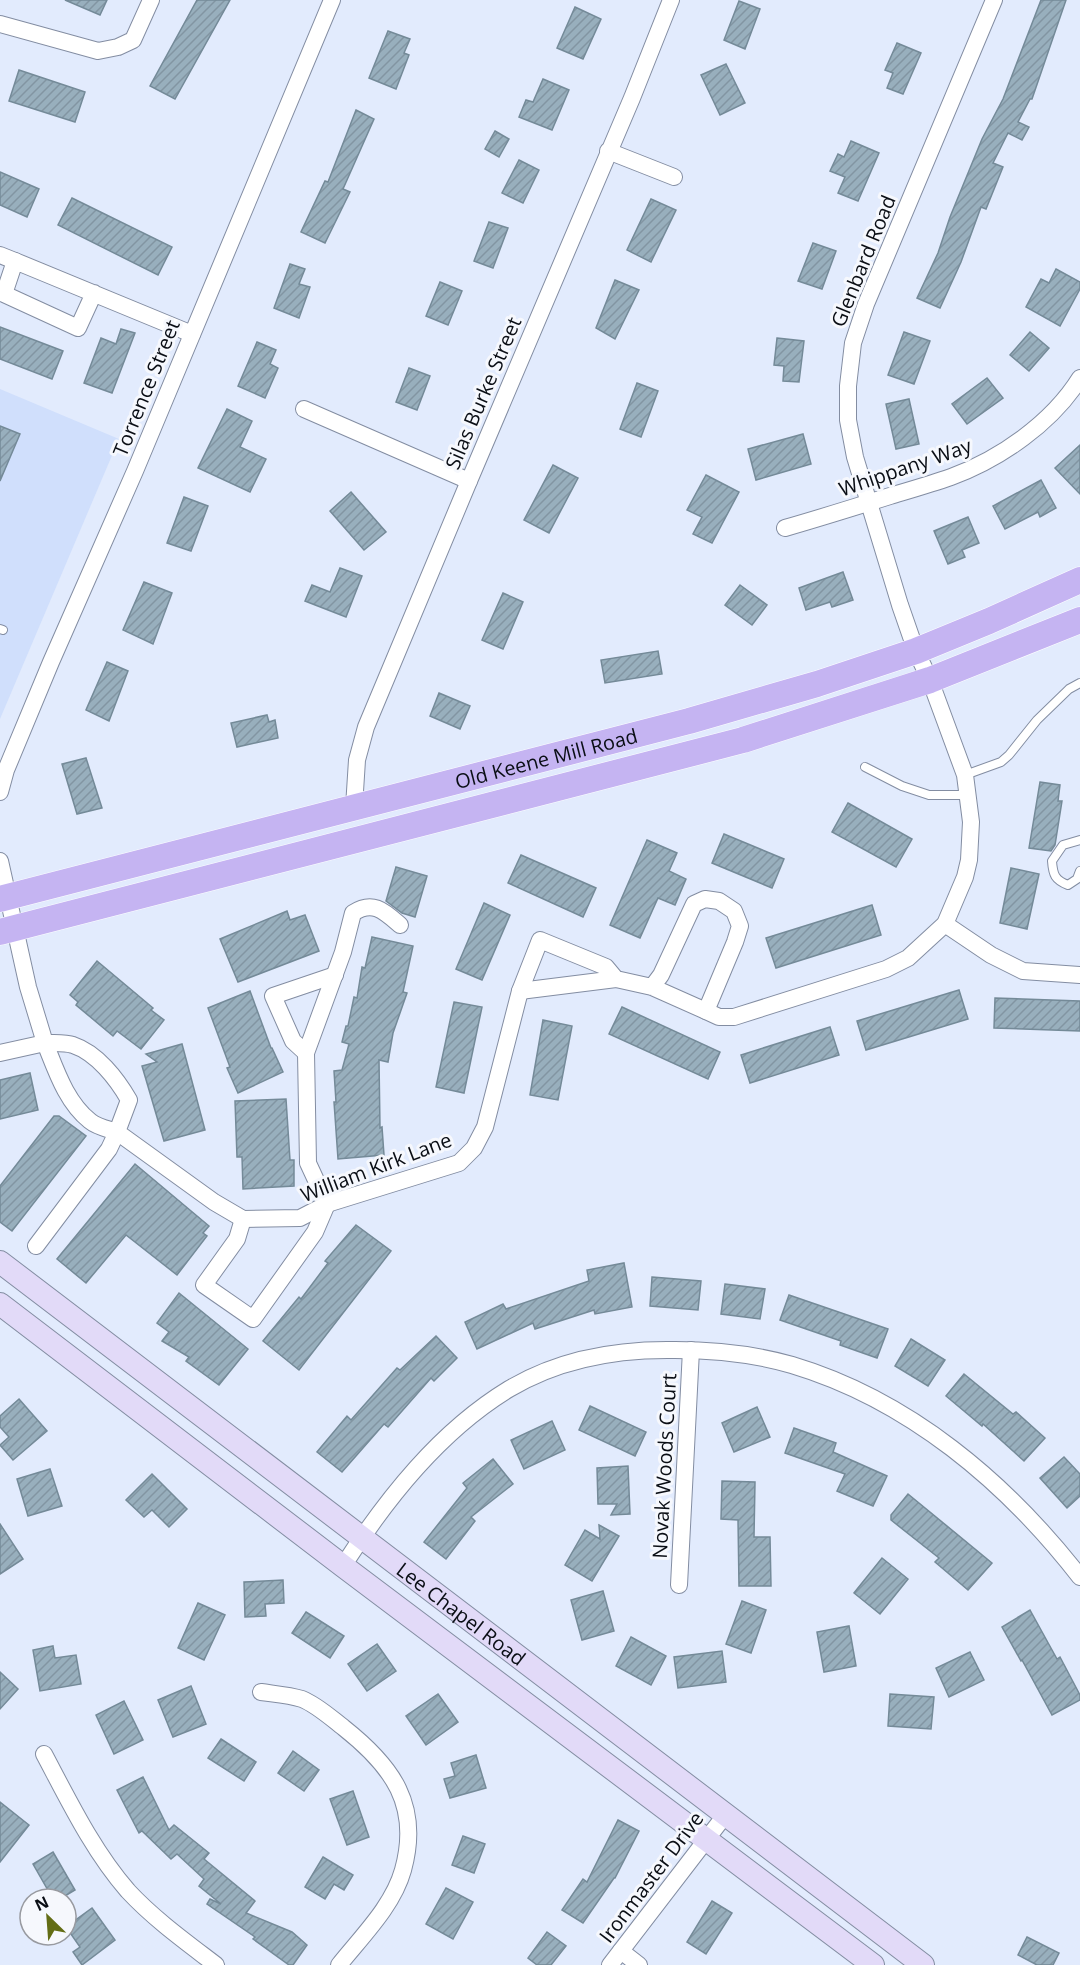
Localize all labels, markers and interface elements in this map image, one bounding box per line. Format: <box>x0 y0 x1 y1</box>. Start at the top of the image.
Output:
street label: Glenbard Road <box>824 191 902 331</box>
street label: Silas Burke Street <box>439 313 527 473</box>
street label: Torrence Street <box>106 316 186 460</box>
street label: Whippany Way <box>835 431 976 502</box>
street label: Old Keene Mill Road <box>452 721 640 794</box>
street label: William Kirk Lane <box>297 1126 455 1208</box>
street label: Novak Woods Court <box>646 1373 682 1559</box>
street label: Lee Chapel Road <box>391 1556 531 1671</box>
street label: Ironmaster Drive <box>593 1806 709 1948</box>
north arrow <box>18 1887 78 1947</box>
text: N <box>31 1891 52 1916</box>

